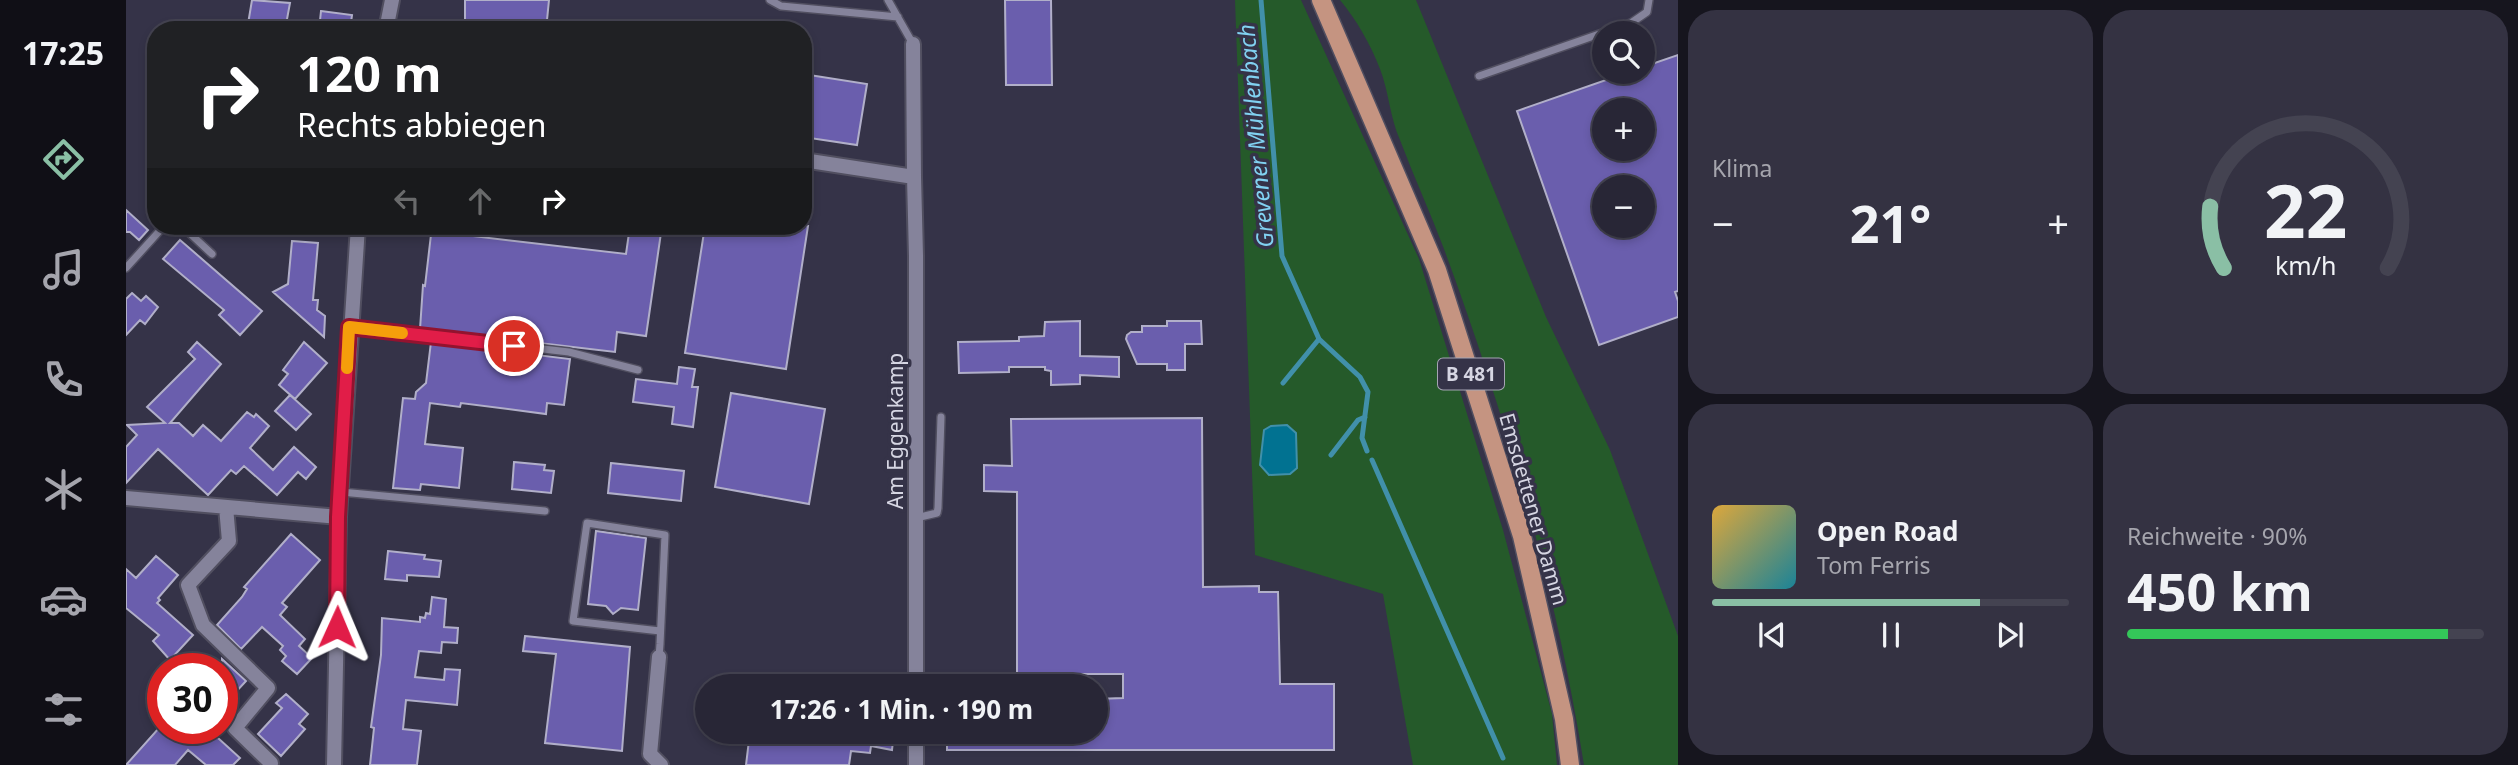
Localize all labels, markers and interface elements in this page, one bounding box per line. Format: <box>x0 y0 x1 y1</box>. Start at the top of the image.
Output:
map controls <box>1592 21 1655 238</box>
button: search <box>1592 21 1655 84</box>
water label: Grevener Mühlenbach <box>1229 23 1281 249</box>
text: 17:25 <box>22 31 104 74</box>
text: 120 m <box>297 40 442 106</box>
icon: right <box>182 49 273 140</box>
button: + <box>1592 98 1655 161</box>
text: Rechts abbiegen <box>297 103 546 146</box>
icon: directions <box>39 135 88 184</box>
text: Klima <box>1712 152 1773 184</box>
text: 22 <box>2264 160 2347 259</box>
button: − <box>1592 175 1655 238</box>
icon: left <box>388 182 426 220</box>
icon: ahead <box>461 182 499 220</box>
icon: right <box>534 182 572 220</box>
text: 21° <box>1850 187 1931 258</box>
text: − <box>1712 197 1734 249</box>
text: + <box>2047 197 2069 249</box>
icon: music <box>39 245 88 294</box>
text: km/h <box>2275 248 2336 282</box>
pin <box>484 316 544 376</box>
icon: arrive <box>495 327 533 365</box>
street label: Am Eggenkamp <box>881 353 909 509</box>
icon: phone <box>39 355 88 404</box>
road number: B 481 <box>1438 358 1504 390</box>
street label: Emsdettener Damm <box>1493 410 1575 608</box>
icon: climate <box>39 465 88 514</box>
text: Open Road <box>1817 513 1959 549</box>
text: Reichweite · 90% <box>2127 520 2307 552</box>
text: Tom Ferris <box>1817 549 1930 581</box>
text: 450 km <box>2127 555 2313 626</box>
icon: car <box>39 575 88 624</box>
position arrow <box>300 590 374 664</box>
icon: previous <box>1753 616 1791 654</box>
icon: pause <box>1872 616 1910 654</box>
icon: next <box>1991 616 2029 654</box>
speed limit sign: 30 <box>147 653 238 744</box>
icon: filters <box>39 685 88 734</box>
text: 17:26 · 1 Min. · 190 m <box>770 691 1033 727</box>

